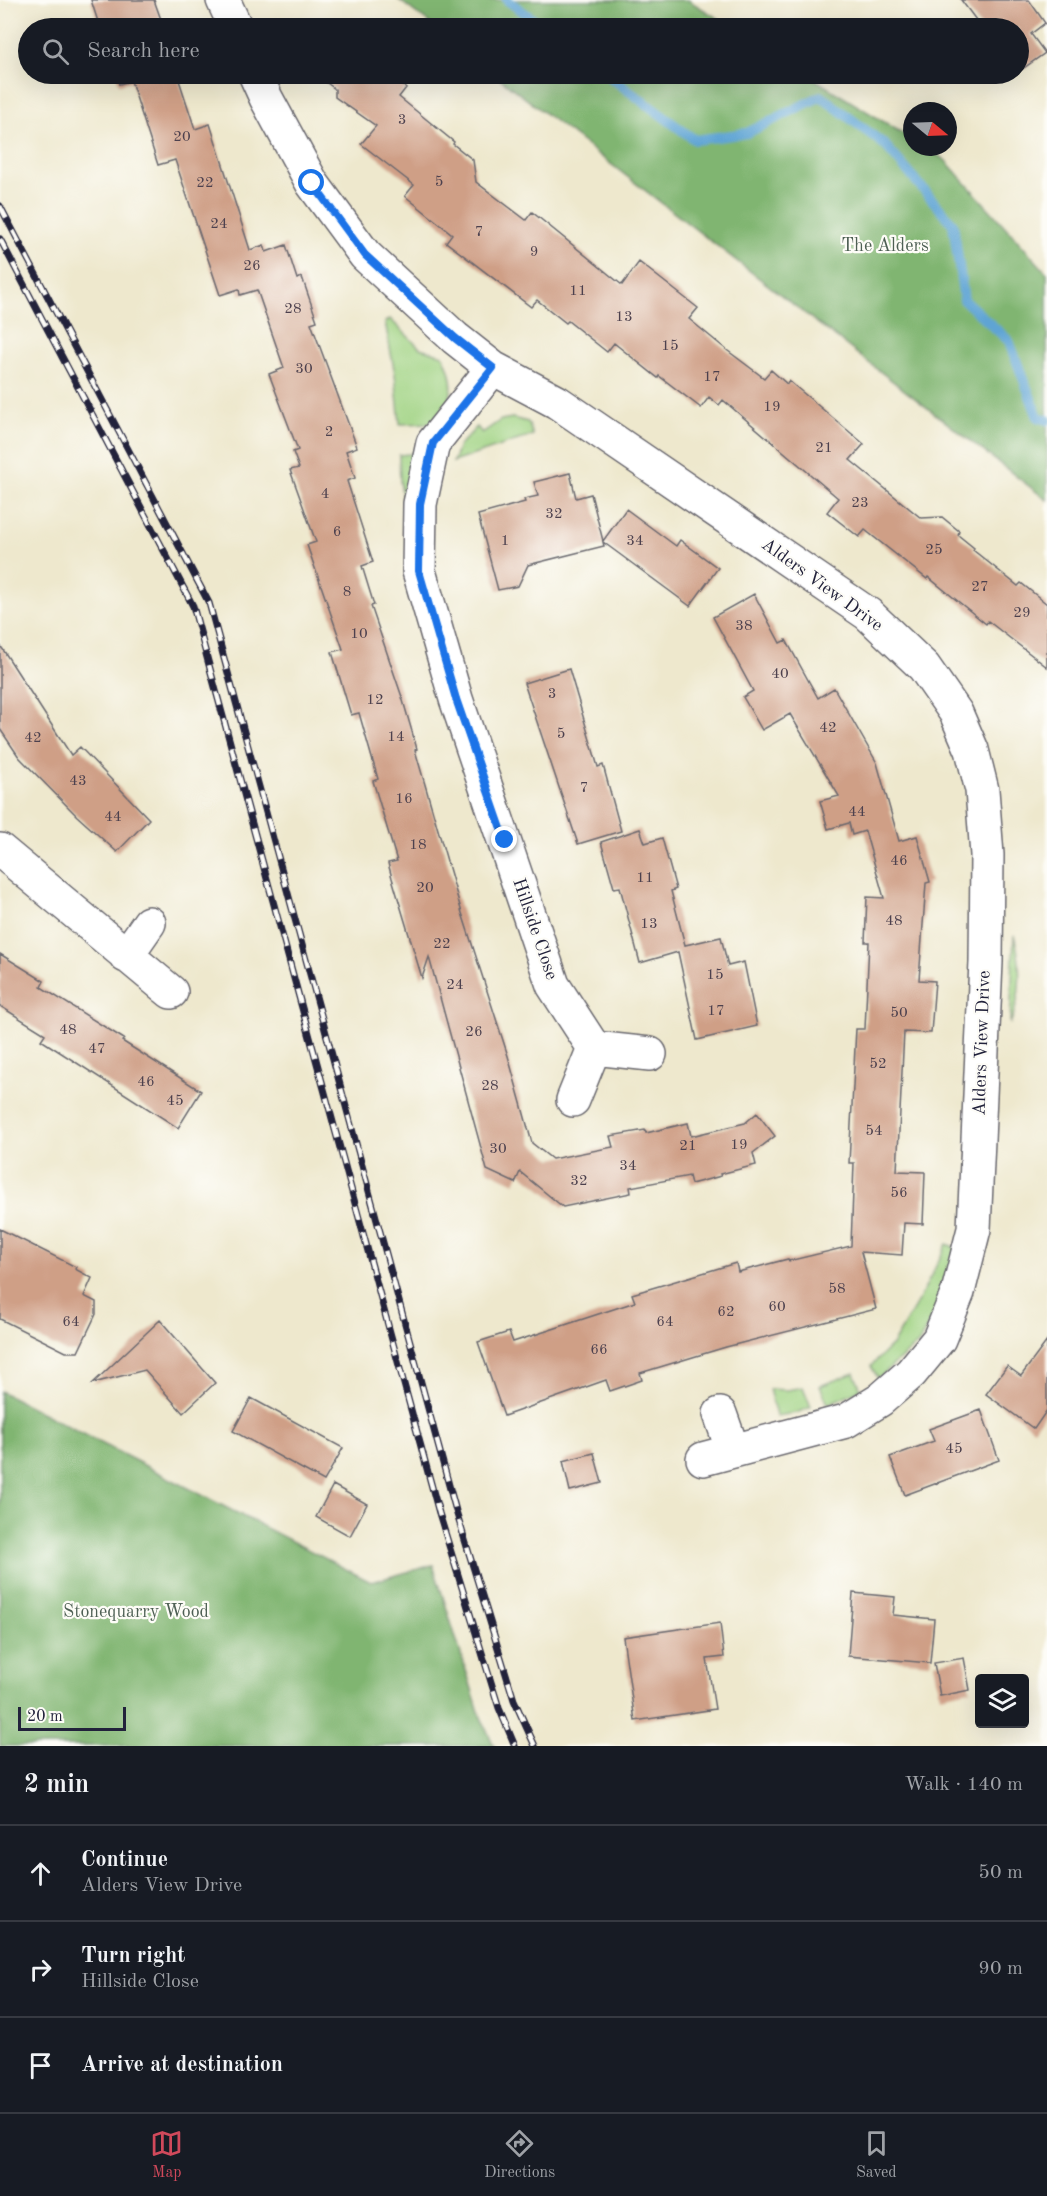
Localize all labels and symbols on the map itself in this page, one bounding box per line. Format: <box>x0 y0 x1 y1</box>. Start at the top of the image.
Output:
north arrow <box>903 102 957 156</box>
house number: 3 <box>398 113 406 128</box>
house number: 20 <box>173 130 191 145</box>
route start <box>298 169 324 195</box>
house number: 5 <box>435 175 443 190</box>
house number: 22 <box>196 176 214 191</box>
house number: 24 <box>210 217 228 232</box>
house number: 7 <box>475 225 483 240</box>
park label: The Alders <box>841 237 929 255</box>
house number: 9 <box>530 245 538 260</box>
house number: 26 <box>243 259 261 274</box>
house number: 11 <box>569 284 587 299</box>
house number: 28 <box>284 302 302 317</box>
house number: 13 <box>615 310 633 325</box>
house number: 15 <box>661 339 679 354</box>
house number: 30 <box>295 362 313 377</box>
house number: 17 <box>703 370 721 385</box>
house number: 19 <box>763 400 781 415</box>
house number: 2 <box>325 425 333 440</box>
house number: 21 <box>815 441 833 456</box>
house number: 4 <box>321 487 329 502</box>
house number: 23 <box>851 496 869 511</box>
house number: 32 <box>545 507 563 522</box>
house number: 6 <box>333 525 341 540</box>
house number: 1 <box>501 534 509 549</box>
house number: 34 <box>626 534 644 549</box>
street label: Alders View Drive <box>758 535 886 635</box>
house number: 25 <box>925 543 943 558</box>
house number: 27 <box>971 580 989 595</box>
house number: 8 <box>343 585 351 600</box>
house number: 29 <box>1013 606 1031 621</box>
house number: 38 <box>735 619 753 634</box>
house number: 10 <box>350 627 368 642</box>
house number: 40 <box>771 667 789 682</box>
house number: 3 <box>548 687 556 702</box>
house number: 12 <box>366 693 384 708</box>
house number: 42 <box>819 721 837 736</box>
house number: 5 <box>557 727 565 742</box>
house number: 14 <box>387 730 405 745</box>
house number: 42 <box>24 731 42 746</box>
house number: 43 <box>69 774 87 789</box>
house number: 7 <box>580 781 588 796</box>
house number: 16 <box>395 792 413 807</box>
house number: 44 <box>848 805 866 820</box>
house number: 44 <box>104 810 122 825</box>
route end <box>491 826 517 852</box>
house number: 18 <box>409 838 427 853</box>
house number: 46 <box>890 854 908 869</box>
house number: 11 <box>636 871 654 886</box>
street label: Hillside Close <box>509 876 561 982</box>
house number: 20 <box>416 881 434 896</box>
house number: 48 <box>885 914 903 929</box>
house number: 13 <box>640 917 658 932</box>
house number: 22 <box>433 937 451 952</box>
house number: 15 <box>706 968 724 983</box>
street label: Alders View Drive <box>970 970 994 1116</box>
house number: 24 <box>446 978 464 993</box>
house number: 17 <box>707 1004 725 1019</box>
house number: 50 <box>890 1006 908 1021</box>
house number: 48 <box>59 1023 77 1038</box>
house number: 26 <box>465 1025 483 1040</box>
house number: 47 <box>88 1042 106 1057</box>
house number: 52 <box>869 1057 887 1072</box>
house number: 46 <box>137 1075 155 1090</box>
house number: 28 <box>481 1079 499 1094</box>
house number: 45 <box>166 1094 184 1109</box>
house number: 54 <box>865 1124 883 1139</box>
house number: 19 <box>730 1138 748 1153</box>
house number: 21 <box>679 1139 697 1154</box>
house number: 30 <box>489 1142 507 1157</box>
house number: 34 <box>619 1159 637 1174</box>
house number: 32 <box>570 1174 588 1189</box>
house number: 56 <box>890 1186 908 1201</box>
house number: 58 <box>828 1282 846 1297</box>
house number: 60 <box>768 1300 786 1315</box>
house number: 62 <box>717 1305 735 1320</box>
house number: 64 <box>62 1315 80 1330</box>
house number: 64 <box>656 1315 674 1330</box>
house number: 66 <box>590 1343 608 1358</box>
house number: 45 <box>945 1442 963 1457</box>
park label: Stonequarry Wood <box>63 1603 209 1621</box>
scale bar <box>18 1704 126 1732</box>

